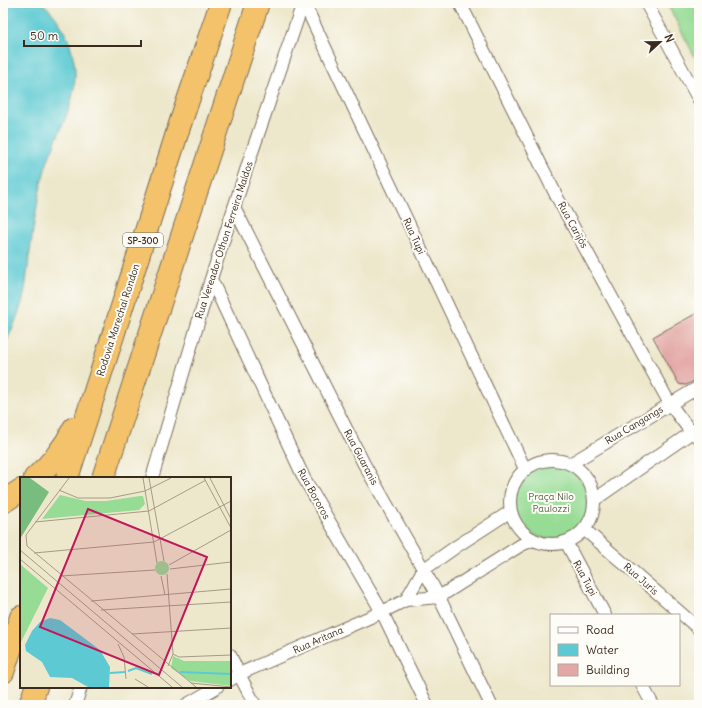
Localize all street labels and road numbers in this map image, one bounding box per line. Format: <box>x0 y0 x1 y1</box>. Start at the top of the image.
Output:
street label: Rua Vereador Othon Ferreira Maldos <box>192 159 256 320</box>
street label: Rua Carijós <box>555 199 591 251</box>
street label: Rua Tupi <box>400 216 428 256</box>
road number: SP-300 <box>123 233 163 247</box>
street label: Rodovia Marechal Rondon <box>94 262 142 378</box>
street label: Rua Cangangs <box>603 402 666 447</box>
street label: Rua Guaranis <box>341 427 381 487</box>
street label: Rua Bororos <box>295 466 334 522</box>
street label: Rua Tupi <box>570 558 600 598</box>
street label: Rua Juris <box>621 560 661 598</box>
street label: Rua Aritana <box>291 623 345 657</box>

